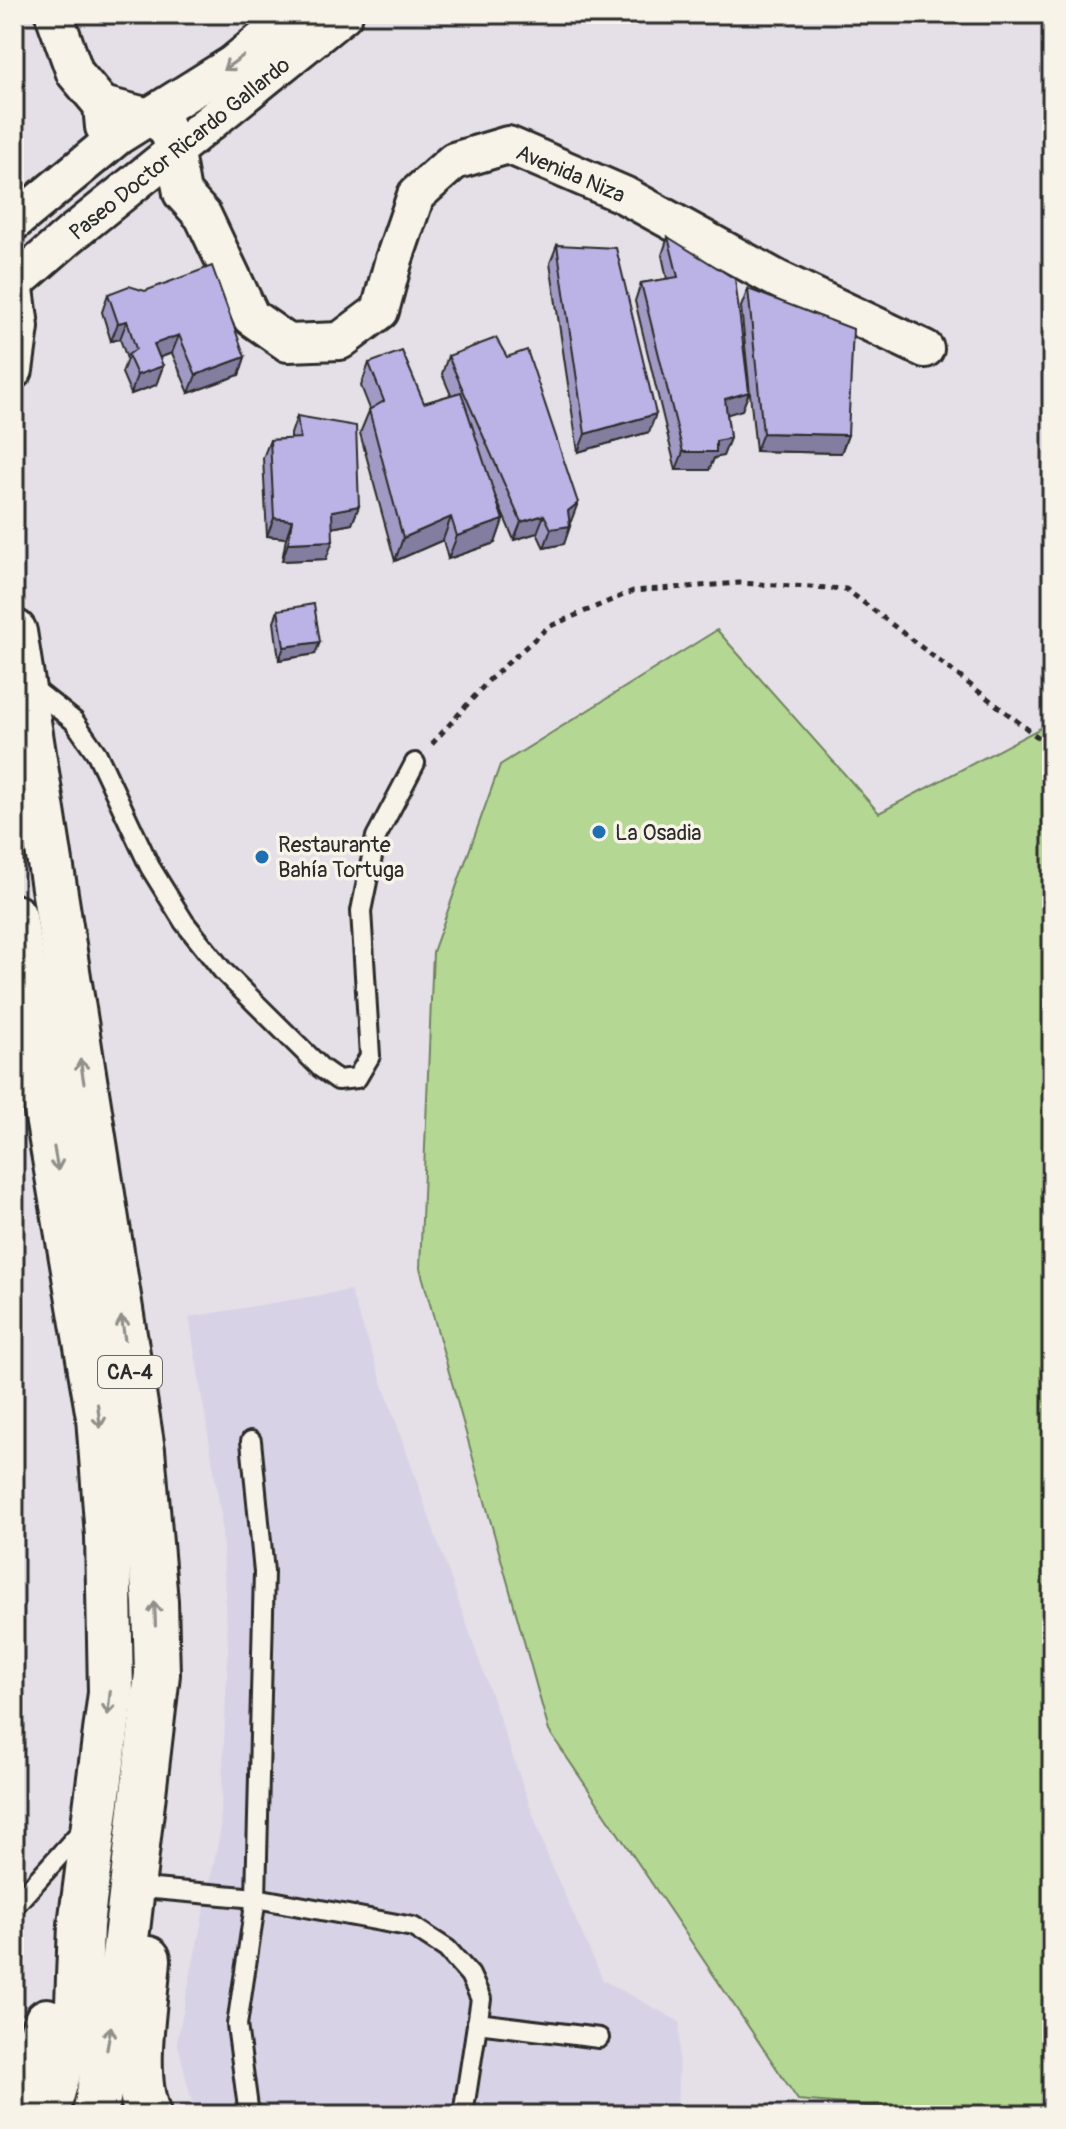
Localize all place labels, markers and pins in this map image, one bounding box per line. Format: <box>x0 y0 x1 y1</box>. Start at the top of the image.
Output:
place label: La Osadia <box>615 819 701 847</box>
marker: La Osadia <box>590 823 608 841</box>
place label: Restaurante Bahía Tortuga <box>278 831 404 884</box>
marker: Restaurante Bahía Tortuga <box>253 848 271 866</box>

